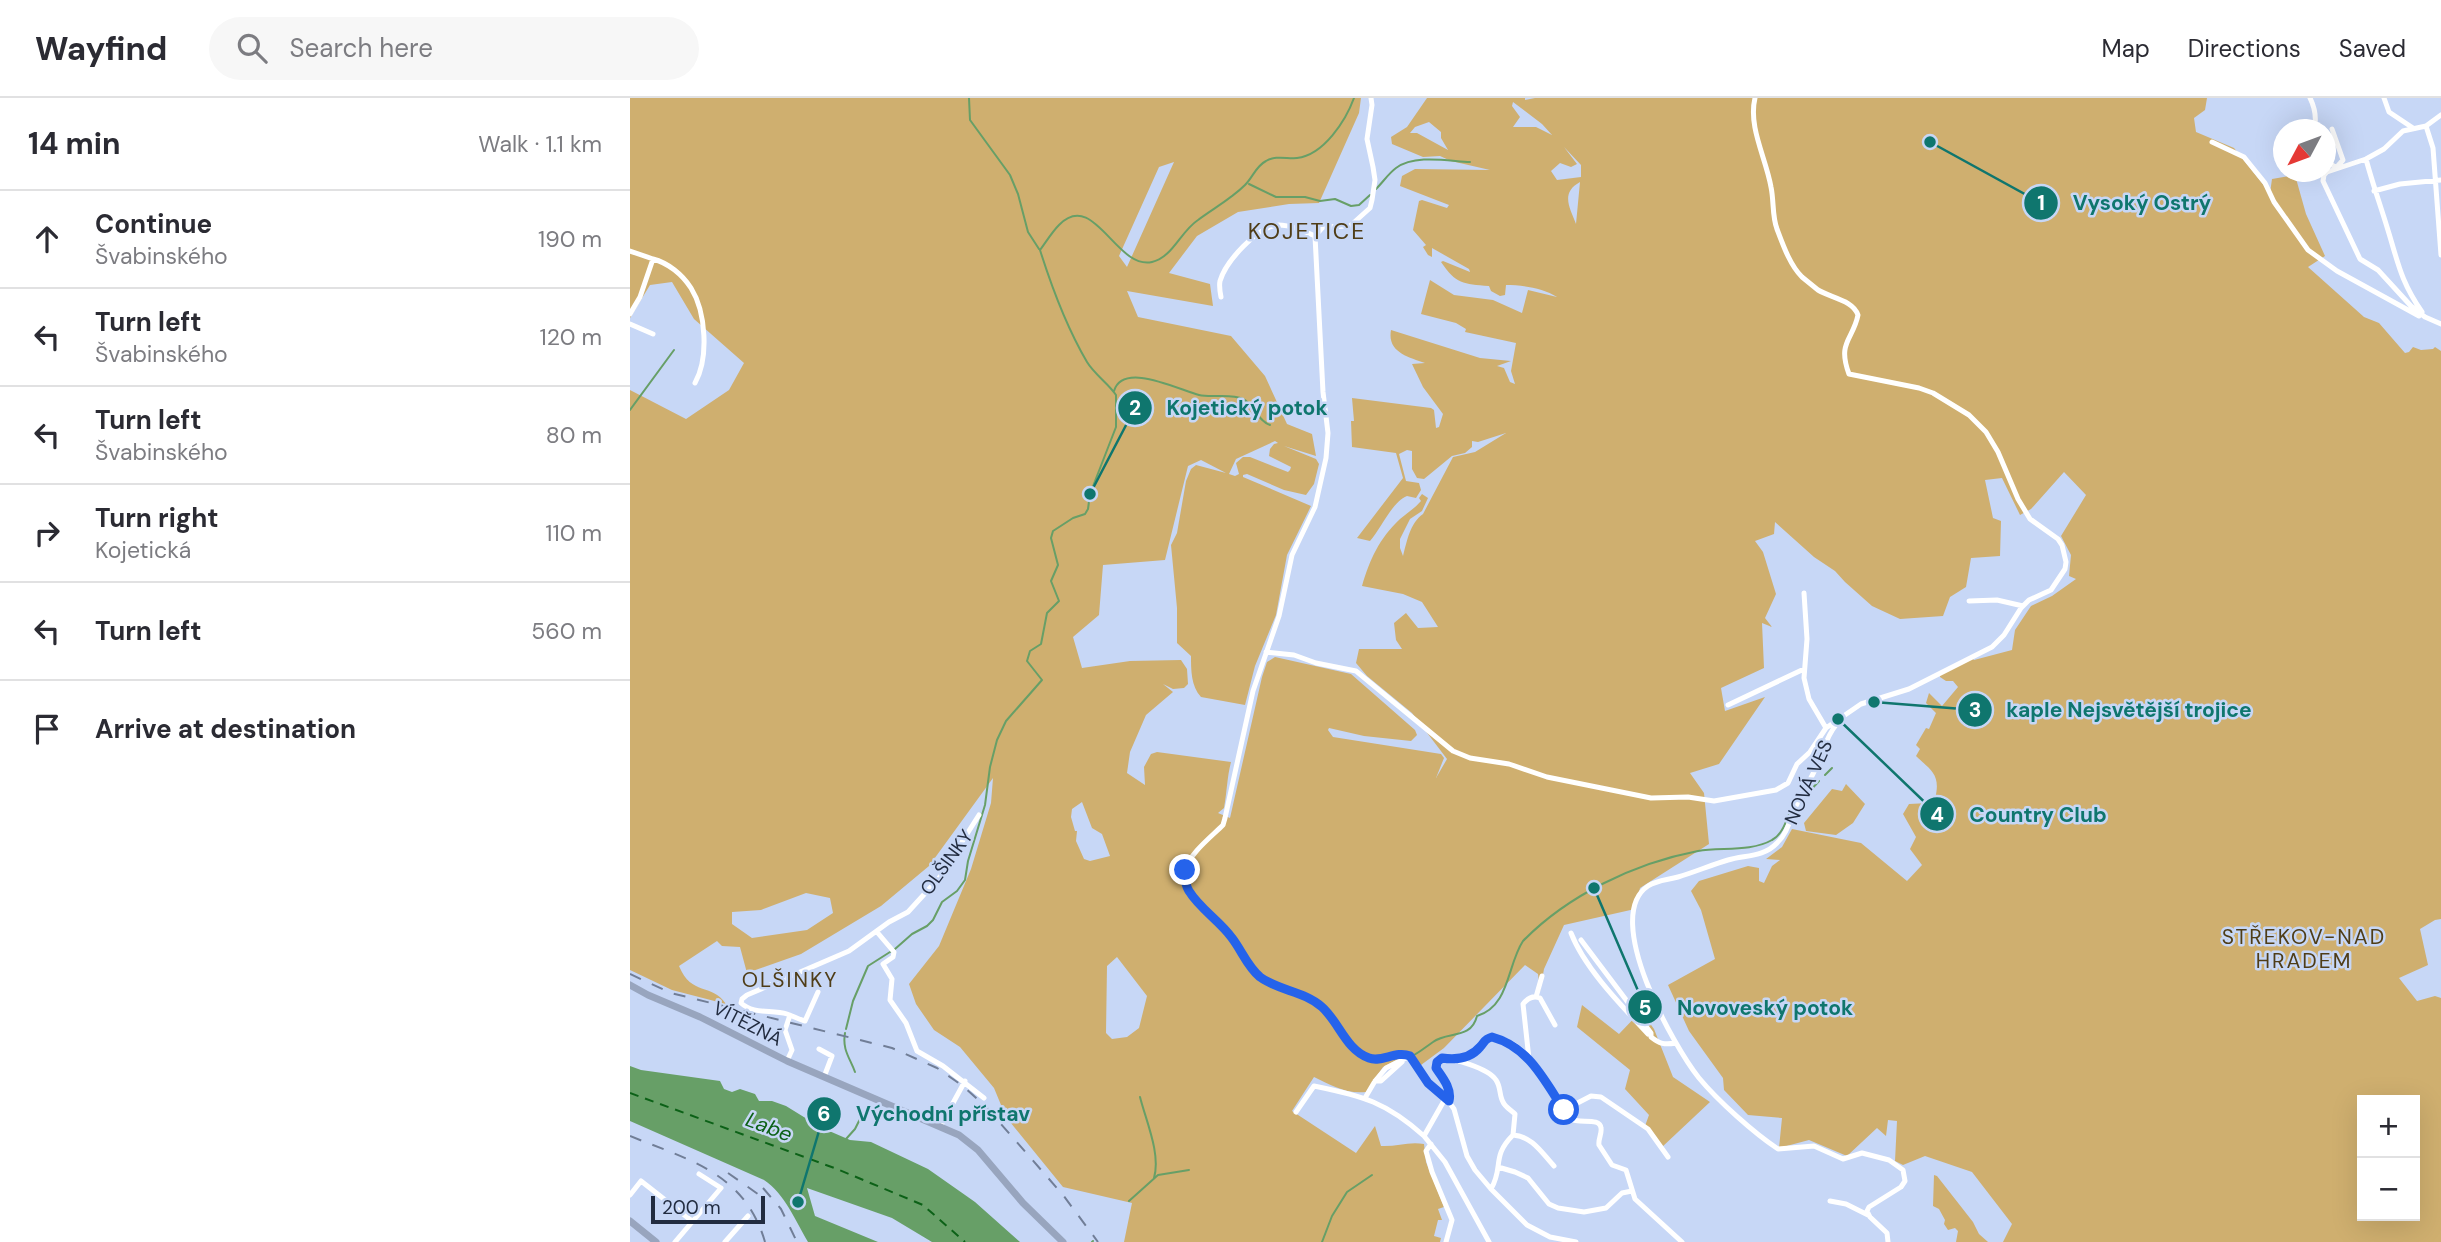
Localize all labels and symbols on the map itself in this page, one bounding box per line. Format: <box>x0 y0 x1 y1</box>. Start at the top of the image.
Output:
north arrow <box>2273 119 2336 182</box>
callout: Vysoký Ostrý <box>2024 182 2225 224</box>
text: 1 <box>2037 189 2045 217</box>
text: Vysoký Ostrý <box>2073 189 2212 217</box>
district label: KOJETICE <box>1248 216 1366 246</box>
callout: Kojetický potok <box>1117 387 1341 429</box>
text: 2 <box>1129 394 1141 422</box>
text: Kojetický potok <box>1166 394 1328 422</box>
callout: kaple Nejsvětější trojice <box>1957 689 2266 731</box>
text: 3 <box>1969 696 1981 724</box>
text: kaple Nejsvětější trojice <box>2006 696 2252 724</box>
street label: NOVÁ VES <box>1779 736 1838 829</box>
callout: Country Club <box>1920 793 2120 835</box>
text: 4 <box>1930 801 1944 829</box>
text: Country Club <box>1969 801 2107 829</box>
street label: OLŠINKY <box>914 825 979 900</box>
route end <box>1169 854 1200 885</box>
district label: STŘEKOV-NAD HRADEM <box>2222 923 2386 975</box>
district label: OLŠINKY <box>742 966 838 994</box>
callout: Novoveský potok <box>1628 986 1867 1028</box>
text: 5 <box>1638 994 1652 1022</box>
text: Novoveský potok <box>1677 994 1853 1022</box>
street label: VÍTĚZNÁ <box>709 995 787 1052</box>
callout: Východní přístav <box>807 1093 1044 1135</box>
route start <box>1548 1094 1579 1125</box>
text: 6 <box>817 1100 831 1128</box>
text: Východní přístav <box>856 1100 1030 1128</box>
water label: Labe <box>742 1105 796 1149</box>
scale bar <box>651 1193 765 1225</box>

